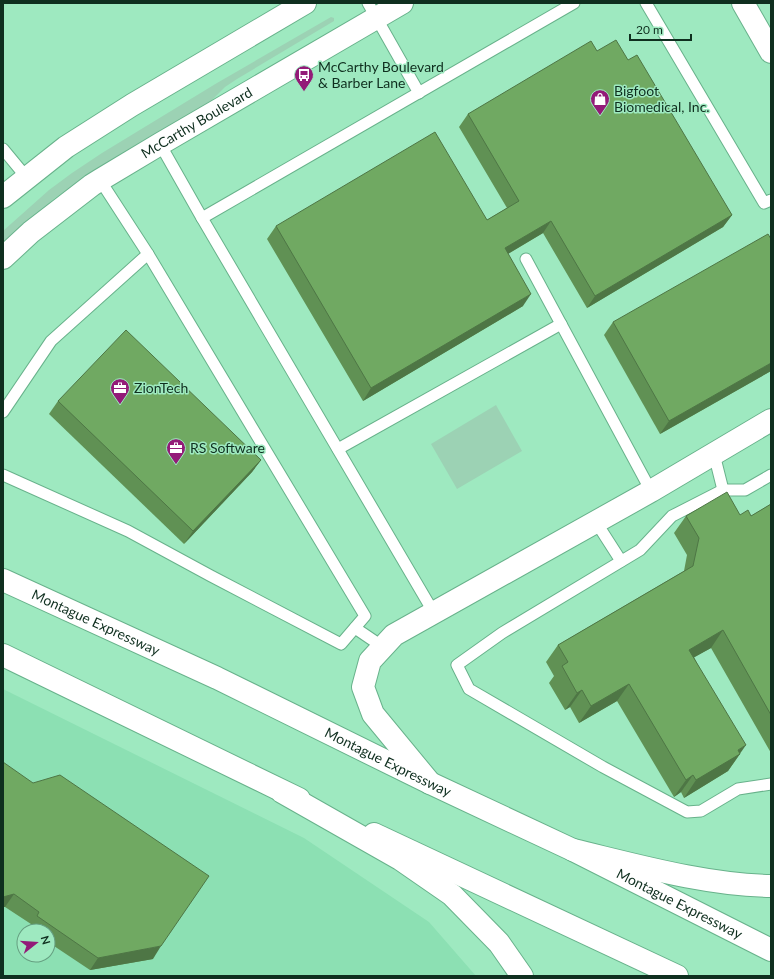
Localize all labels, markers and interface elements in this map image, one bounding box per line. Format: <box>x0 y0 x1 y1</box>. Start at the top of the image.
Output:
scale bar <box>630 16 691 42</box>
text: 20 m <box>636 22 663 37</box>
place label: McCarthy Boulevard & Barber Lane <box>318 58 444 91</box>
bus stop icon: McCarthy Boulevard & Barber Lane <box>293 64 315 92</box>
place label: Bigfoot Biomedical, Inc. <box>614 82 710 115</box>
street label: McCarthy Boulevard <box>138 83 255 161</box>
shop icon: Bigfoot Biomedical, Inc. <box>589 88 611 116</box>
office icon: ZionTech <box>109 377 131 405</box>
place label: ZionTech <box>134 379 188 396</box>
office icon: RS Software <box>165 437 187 465</box>
place label: RS Software <box>190 439 265 456</box>
street label: Montague Expressway <box>29 585 163 659</box>
street label: Montague Expressway <box>322 724 455 800</box>
street label: Montague Expressway <box>614 864 746 943</box>
north arrow <box>16 923 56 963</box>
text: N <box>39 934 53 946</box>

